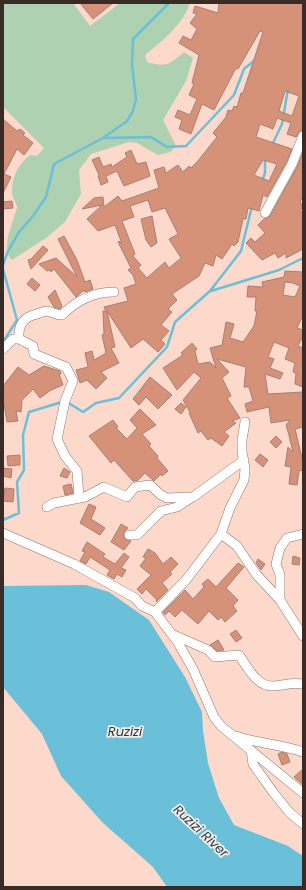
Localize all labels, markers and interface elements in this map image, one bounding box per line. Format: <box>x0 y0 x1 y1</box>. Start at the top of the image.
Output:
water label: Ruzizi <box>108 722 143 741</box>
water label: Ruzizi River <box>169 800 234 862</box>

